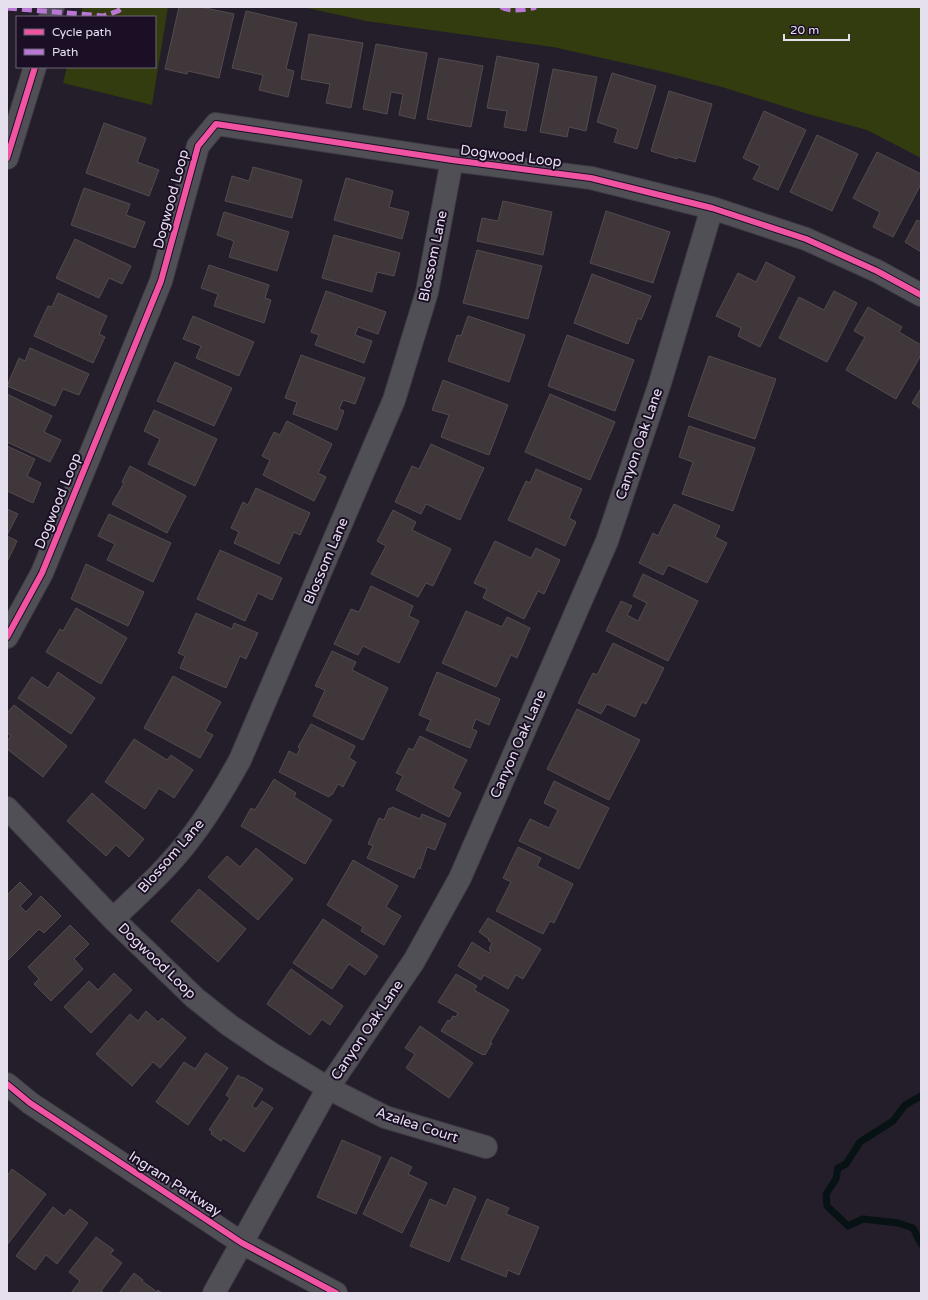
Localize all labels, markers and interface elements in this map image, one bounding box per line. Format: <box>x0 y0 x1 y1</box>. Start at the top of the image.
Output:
legend <box>16 16 156 68</box>
scale bar <box>784 16 849 42</box>
text: 20 m <box>790 23 819 37</box>
text: Cycle path <box>52 25 111 39</box>
text: Path <box>52 45 78 59</box>
street label: Dogwood Loop <box>459 141 563 171</box>
street label: Dogwood Loop <box>150 147 192 250</box>
street label: Blossom Lane <box>415 209 451 303</box>
street label: Canyon Oak Lane <box>612 386 666 502</box>
street label: Dogwood Loop <box>31 450 85 551</box>
street label: Blossom Lane <box>300 515 352 607</box>
street label: Canyon Oak Lane <box>486 687 550 801</box>
street label: Blossom Lane <box>134 815 208 896</box>
street label: Dogwood Loop <box>114 919 200 1003</box>
street label: Canyon Oak Lane <box>327 977 407 1083</box>
street label: Azalea Court <box>374 1104 461 1146</box>
street label: Ingram Parkway <box>125 1148 225 1221</box>

